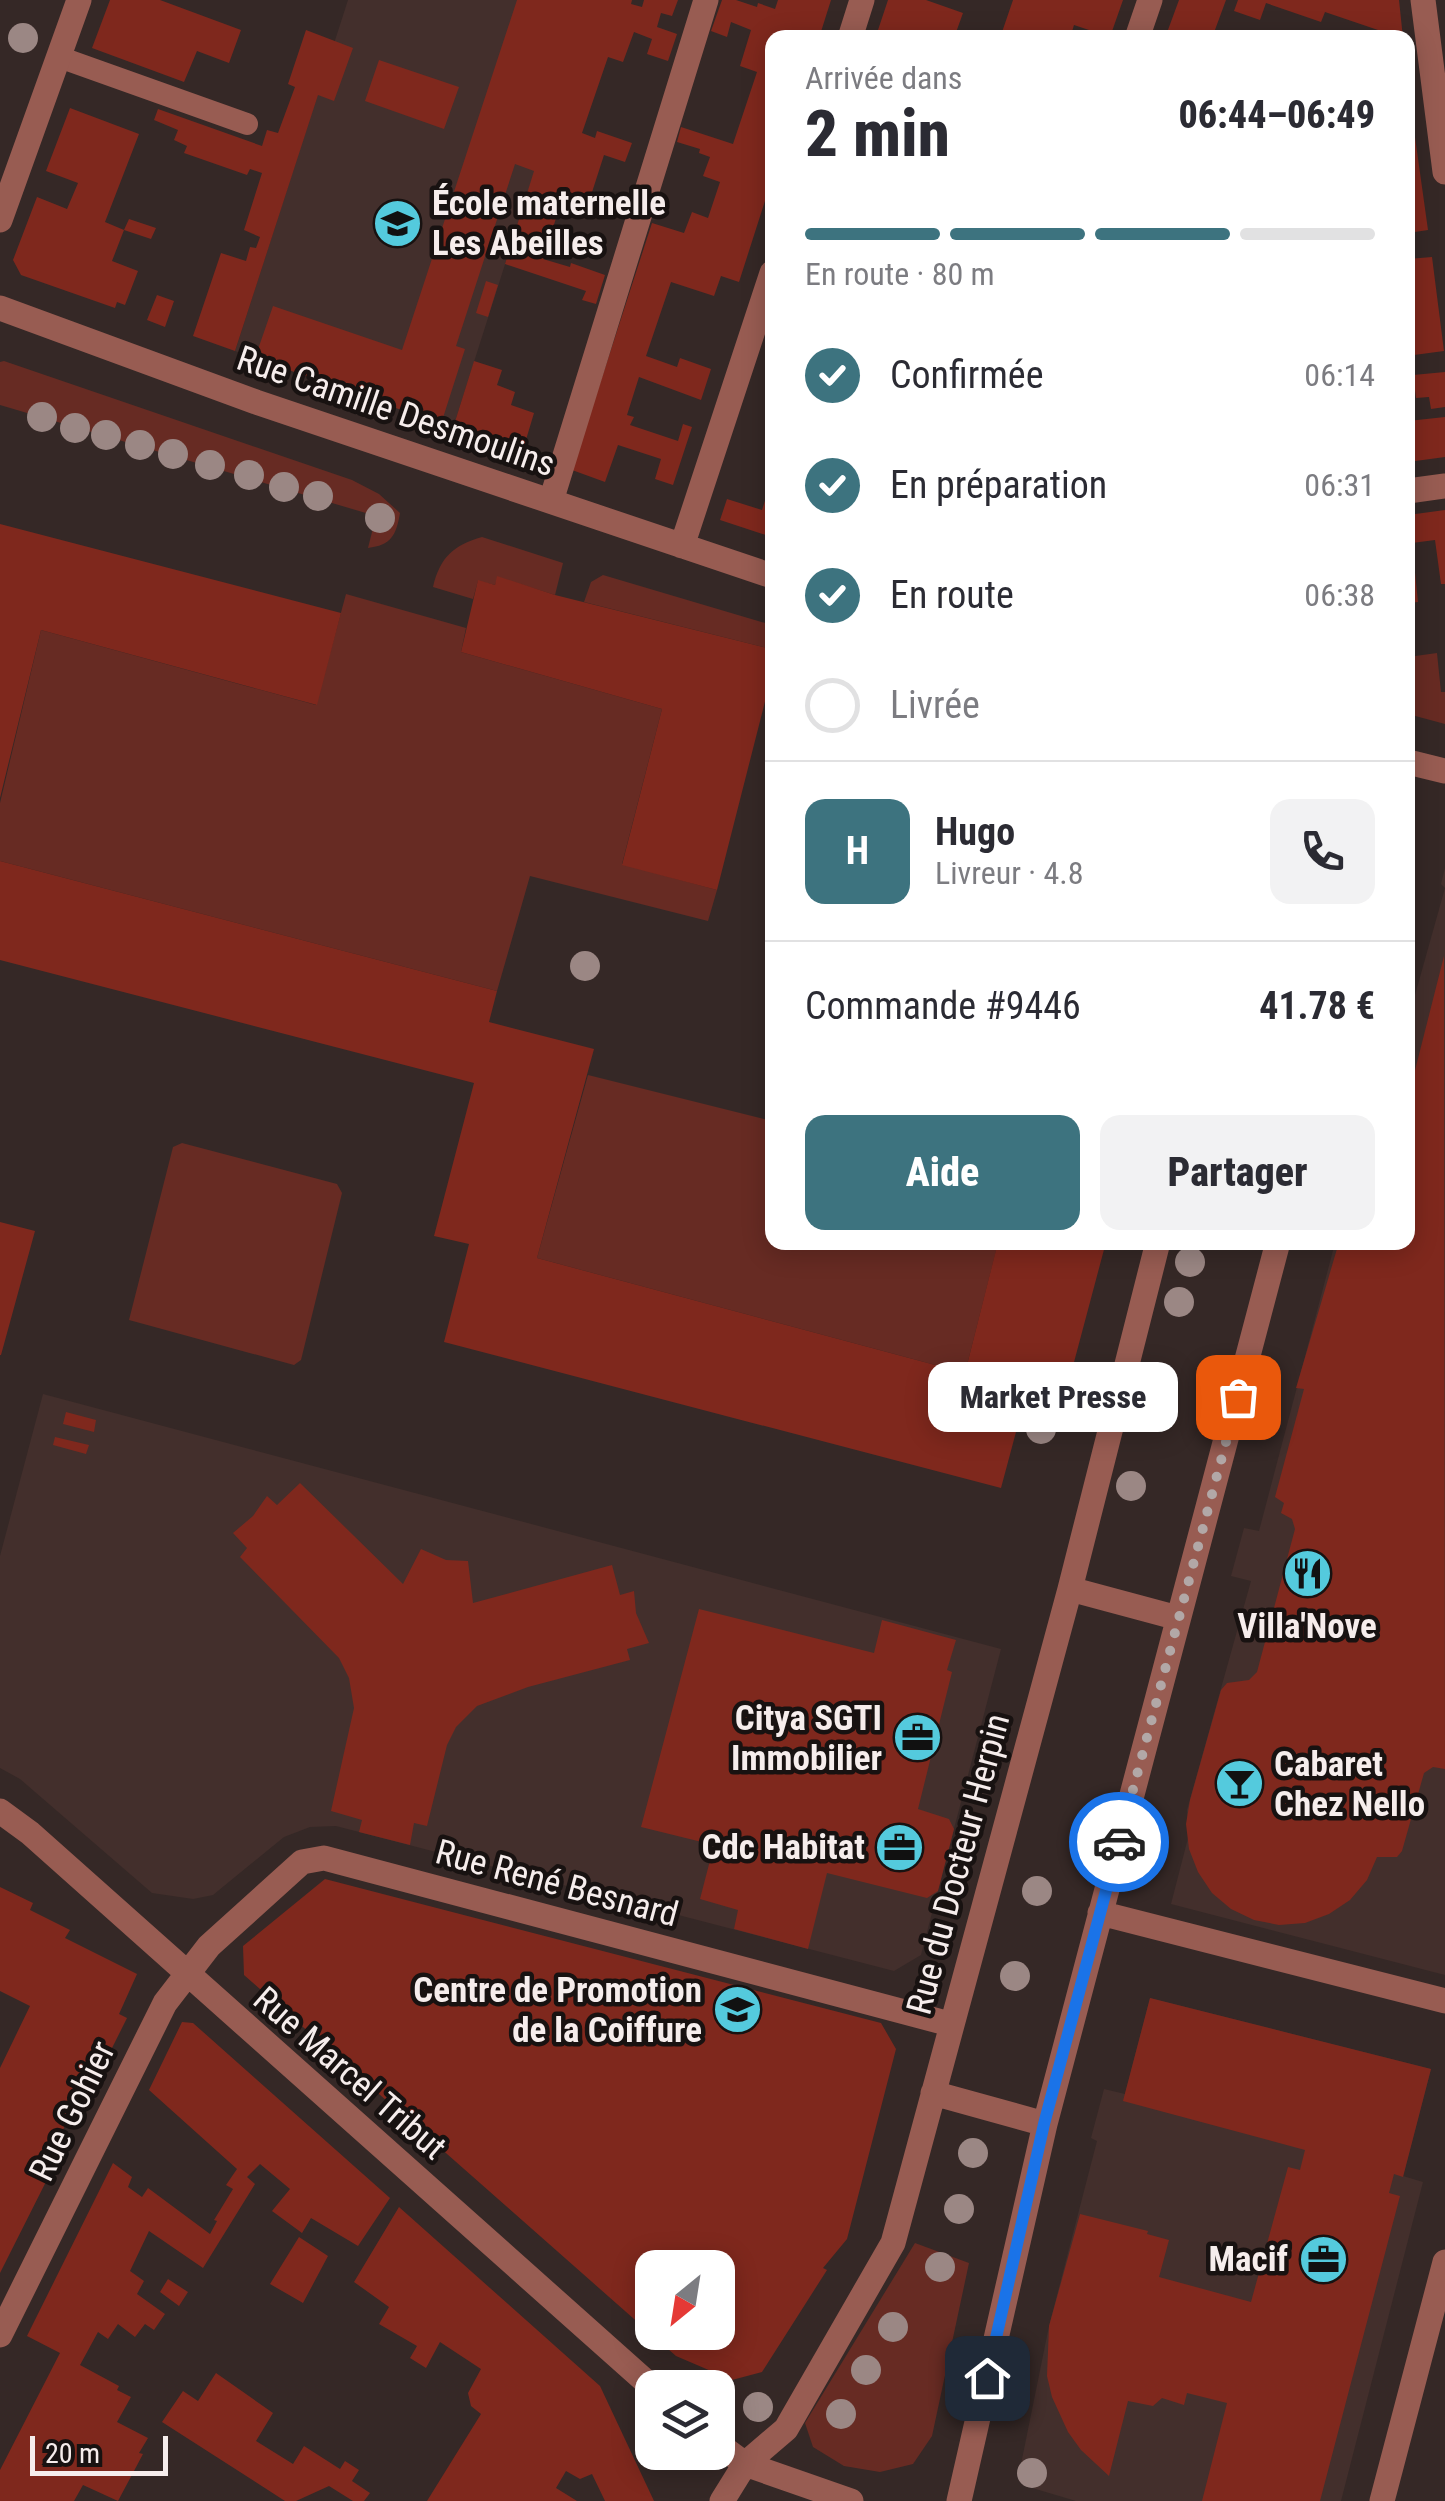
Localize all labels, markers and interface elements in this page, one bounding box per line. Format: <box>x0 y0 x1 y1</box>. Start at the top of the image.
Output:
text: Arrivée dans <box>805 59 962 97</box>
text: 06:44–06:49 <box>1178 93 1375 137</box>
text: 2 min <box>805 96 950 172</box>
place label: École maternelle Les Abeilles <box>432 183 666 264</box>
school or university icon: École maternelle Les Abeilles <box>371 197 423 249</box>
text: En route · 80 m <box>805 255 995 293</box>
street label: Rue Camille Desmoulins <box>231 338 560 485</box>
icon: check <box>805 348 860 403</box>
text: Confirmée <box>890 353 1043 397</box>
text: 06:14 <box>1304 356 1375 394</box>
icon: check <box>805 458 860 513</box>
text: En préparation <box>890 463 1107 507</box>
text: 06:31 <box>1304 466 1375 504</box>
icon: check <box>805 568 860 623</box>
text: En route <box>890 573 1014 617</box>
text: 06:38 <box>1304 576 1375 614</box>
text: Livrée <box>890 683 980 727</box>
button: phone <box>1270 799 1375 904</box>
text: Hugo <box>935 810 1015 854</box>
text: H <box>846 829 869 873</box>
text: Livreur · 4.8 <box>935 854 1083 892</box>
text: Commande #9446 <box>805 984 1081 1028</box>
text: 41.78 € <box>1259 984 1375 1028</box>
button: Aide <box>805 1115 1080 1230</box>
button: Partager <box>1100 1115 1375 1230</box>
pin <box>1196 1355 1281 1440</box>
callout: Market Presse <box>928 1362 1178 1432</box>
icon: bag <box>1211 1370 1266 1425</box>
text: Market Presse <box>960 1378 1146 1416</box>
restaurant icon: Villa'Nove <box>1281 1548 1333 1600</box>
place label: Villa'Nove <box>1237 1606 1377 1647</box>
place label: Citya SGTI Immobilier <box>731 1698 882 1779</box>
street label: Rue du Docteur Herpin <box>899 1709 1018 2019</box>
office icon: Citya SGTI Immobilier <box>891 1712 943 1764</box>
place label: Cabaret Chez Nello <box>1274 1744 1425 1825</box>
bar icon: Cabaret Chez Nello <box>1213 1758 1265 1810</box>
courier <box>1069 1792 1169 1892</box>
icon: car <box>1092 1815 1147 1870</box>
office icon: Cdc Habitat <box>874 1821 926 1873</box>
place label: Cdc Habitat <box>701 1827 865 1868</box>
street label: Rue René Besnard <box>431 1831 683 1936</box>
place label: Centre de Promotion de la Coiffure <box>413 1970 702 2051</box>
street label: Rue Marcel Tribut <box>245 1979 454 2168</box>
school or university icon: Centre de Promotion de la Coiffure <box>711 1984 763 2036</box>
street label: Rue Gohier <box>21 2035 124 2188</box>
office icon: Macif <box>1297 2233 1349 2285</box>
place label: Macif <box>1209 2239 1289 2280</box>
north arrow <box>635 2250 735 2350</box>
map controls <box>635 2250 735 2470</box>
pin <box>945 2336 1030 2421</box>
icon: home <box>960 2351 1015 2406</box>
button: layers <box>635 2370 735 2470</box>
scale bar <box>30 2431 168 2476</box>
text: 20 m <box>45 2437 100 2470</box>

